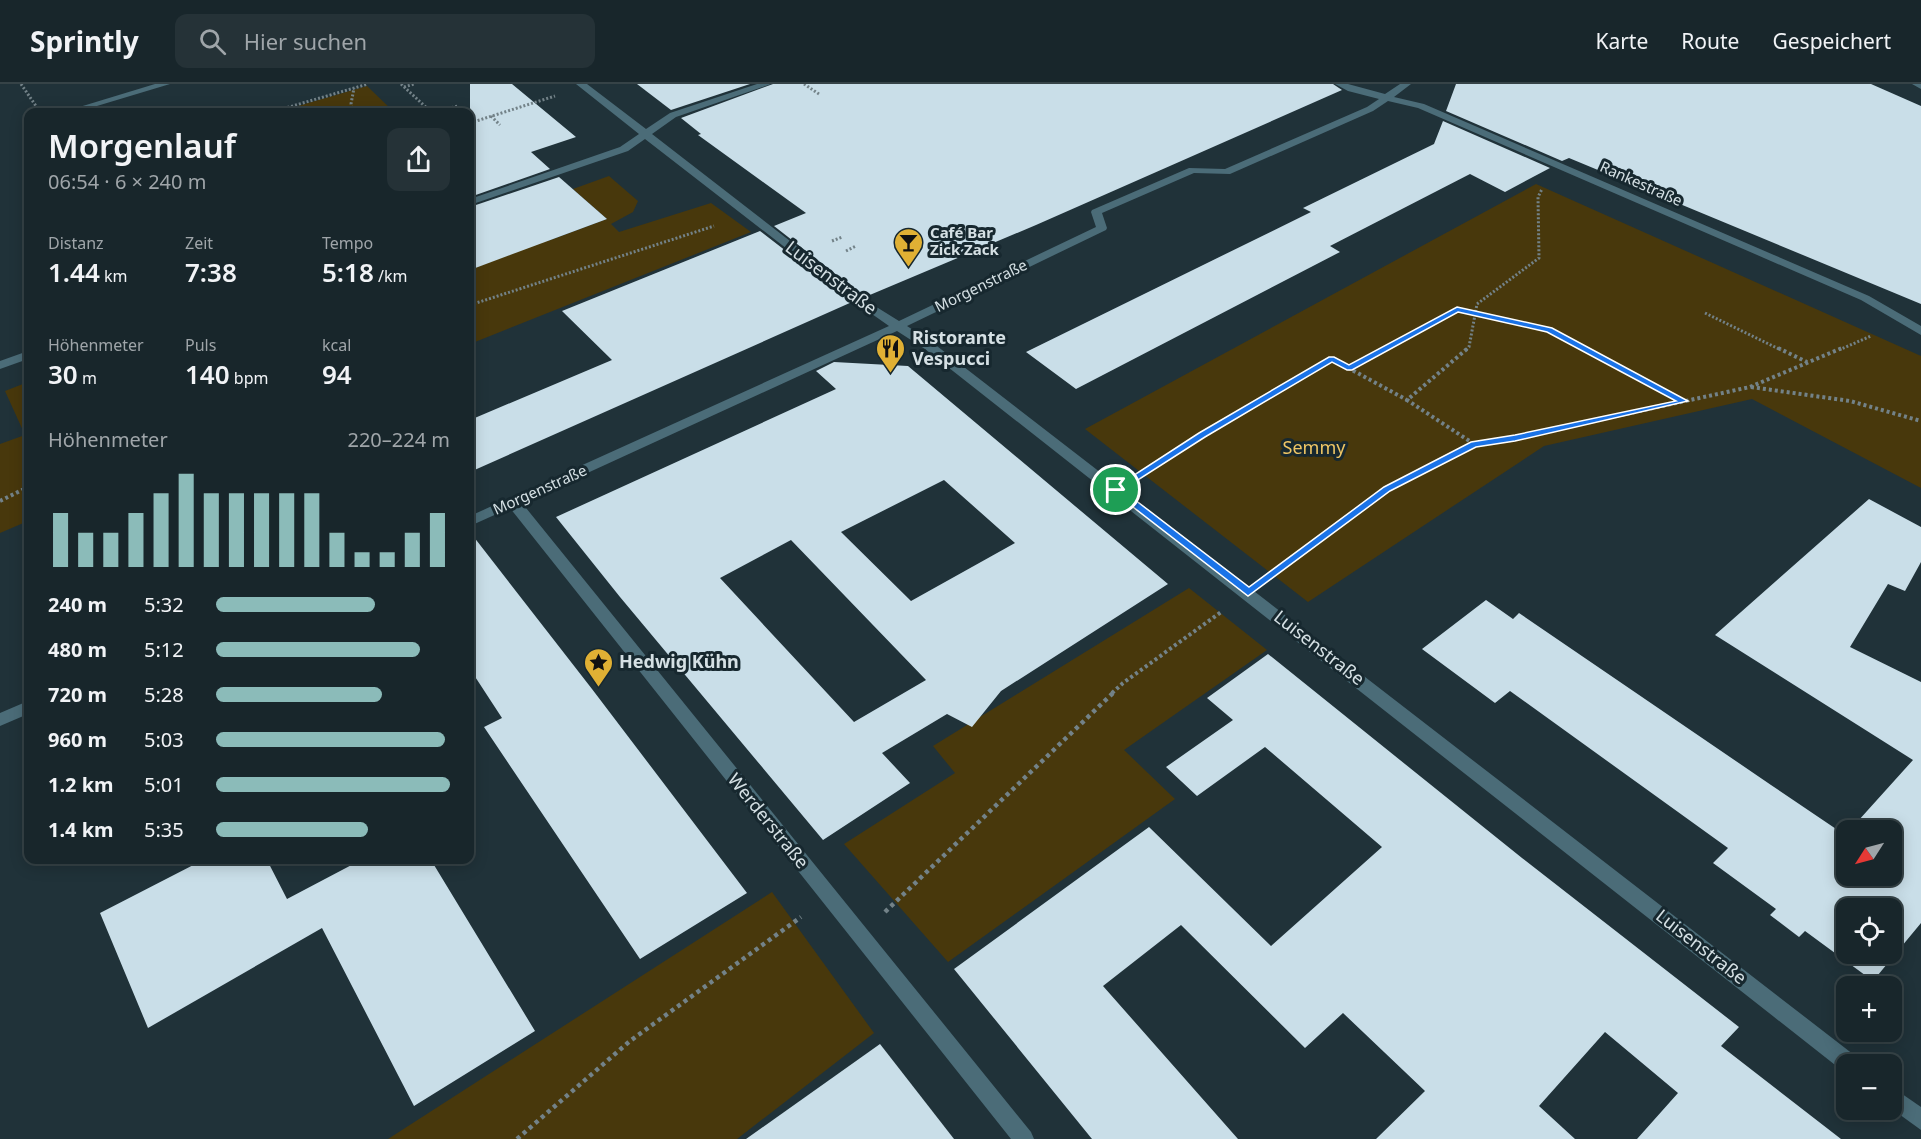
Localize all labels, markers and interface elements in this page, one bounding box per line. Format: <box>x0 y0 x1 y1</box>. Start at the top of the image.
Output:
search box <box>175 14 595 68</box>
text: Sprintly <box>30 22 139 60</box>
icon: search <box>196 25 229 58</box>
text: Hier suchen <box>244 26 367 56</box>
text: Karte <box>1595 27 1648 55</box>
text: Route <box>1681 27 1739 55</box>
text: Gespeichert <box>1772 27 1891 55</box>
text: Morgenlauf <box>48 123 236 168</box>
button: share <box>387 128 450 191</box>
street label: Rankestraße <box>1597 156 1686 210</box>
text: 06:54 · 6 × 240 m <box>48 168 206 195</box>
place label: Café Bar Zick Zack <box>930 222 1000 259</box>
bar icon: Café Bar Zick Zack <box>893 226 925 268</box>
text: Distanz <box>48 232 104 254</box>
text: Zeit <box>185 232 213 254</box>
text: Tempo <box>322 232 373 254</box>
street label: Luisenstraße <box>781 235 882 320</box>
text: 1.44 <box>48 254 100 290</box>
text: 7:38 <box>185 254 237 290</box>
text: 5:18 <box>322 254 374 290</box>
street label: Morgenstraße <box>931 254 1030 316</box>
text: km <box>100 265 127 287</box>
text: /km <box>374 265 407 287</box>
place label: Ristorante Vespucci <box>912 325 1006 370</box>
restaurant icon: Ristorante Vespucci <box>875 332 907 374</box>
text: Höhenmeter <box>48 334 144 356</box>
text: Puls <box>185 334 216 356</box>
text: kcal <box>322 334 351 356</box>
text: 30 <box>48 356 78 392</box>
text: 140 <box>185 356 230 392</box>
text: 94 <box>322 356 352 392</box>
text: m <box>78 367 97 389</box>
text: bpm <box>230 367 268 389</box>
text: Höhenmeter <box>48 426 168 453</box>
text: 220–224 m <box>347 426 450 453</box>
park label: Semmy <box>1283 435 1346 459</box>
street label: Morgenstraße <box>490 460 590 519</box>
pin <box>1090 464 1141 515</box>
icon: arrive <box>1099 473 1132 506</box>
text: 240 m <box>48 591 107 618</box>
text: 5:32 <box>144 591 184 618</box>
street label: Luisenstraße <box>1269 604 1370 690</box>
text: 480 m <box>48 636 107 663</box>
text: 5:12 <box>144 636 184 663</box>
place icon: Hedwig Kühn <box>582 646 614 688</box>
place label: Hedwig Kühn <box>619 649 739 673</box>
text: 720 m <box>48 681 107 708</box>
text: 5:28 <box>144 681 184 708</box>
text: 960 m <box>48 726 107 753</box>
text: 5:03 <box>144 726 184 753</box>
street label: Werderstraße <box>723 768 815 873</box>
text: 1.2 km <box>48 771 114 798</box>
text: 5:01 <box>144 771 184 798</box>
text: 1.4 km <box>48 816 114 843</box>
text: 5:35 <box>144 816 184 843</box>
north arrow <box>1836 820 1902 886</box>
map controls <box>1836 820 1902 1120</box>
button: locate <box>1836 898 1902 964</box>
street label: Luisenstraße <box>1651 903 1752 989</box>
button: + <box>1836 976 1902 1042</box>
button: − <box>1836 1054 1902 1120</box>

